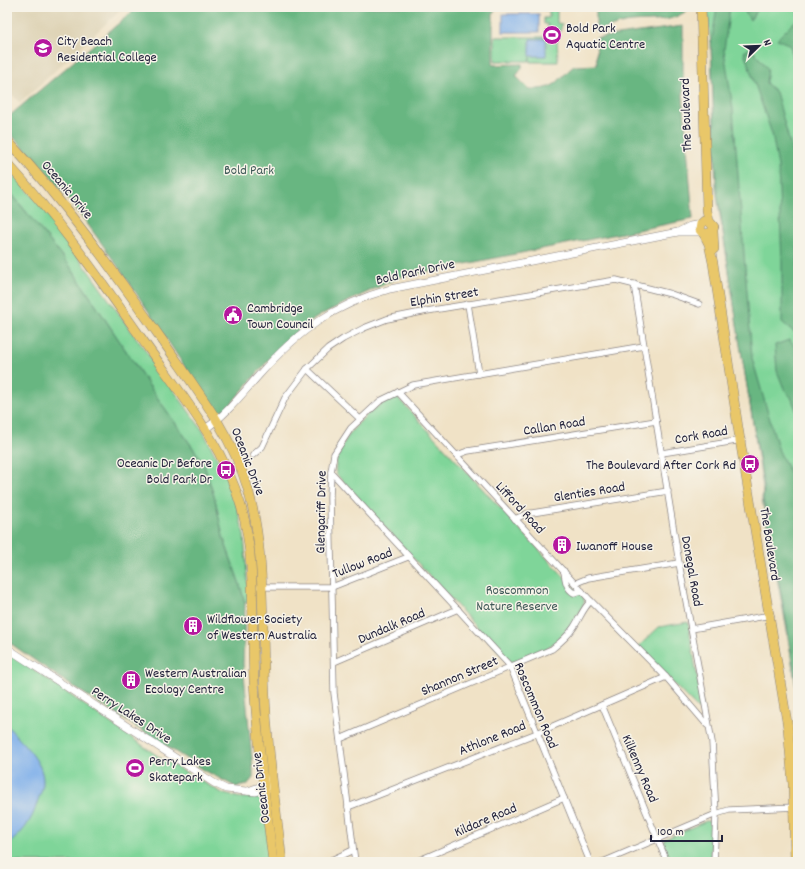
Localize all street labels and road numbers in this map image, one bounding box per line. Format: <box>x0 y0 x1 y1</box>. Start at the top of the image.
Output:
street label: The Boulevard <box>676 78 698 152</box>
street label: Oceanic Drive <box>36 157 97 224</box>
street label: Bold Park Drive <box>374 255 457 291</box>
street label: Elphin Street <box>409 283 480 313</box>
street label: Callan Road <box>522 412 587 442</box>
street label: Cork Road <box>673 421 729 450</box>
street label: Oceanic Drive <box>225 425 269 499</box>
street label: Glengariff Drive <box>311 470 333 554</box>
street label: Glenties Road <box>552 477 627 508</box>
street label: Lifford Road <box>490 478 549 539</box>
street label: The Boulevard <box>753 506 785 582</box>
street label: Donegal Road <box>675 534 707 608</box>
street label: Tullow Road <box>330 543 396 584</box>
street label: Dundalk Road <box>355 604 429 650</box>
street label: Shannon Street <box>418 652 501 702</box>
street label: Roscommon Road <box>508 659 562 752</box>
street label: Perry Lakes Drive <box>87 682 175 749</box>
street label: Athlone Road <box>456 716 529 761</box>
street label: Kilkenny Road <box>616 732 662 806</box>
street label: Oceanic Drive <box>248 751 276 824</box>
street label: Kildare Road <box>451 799 520 843</box>

